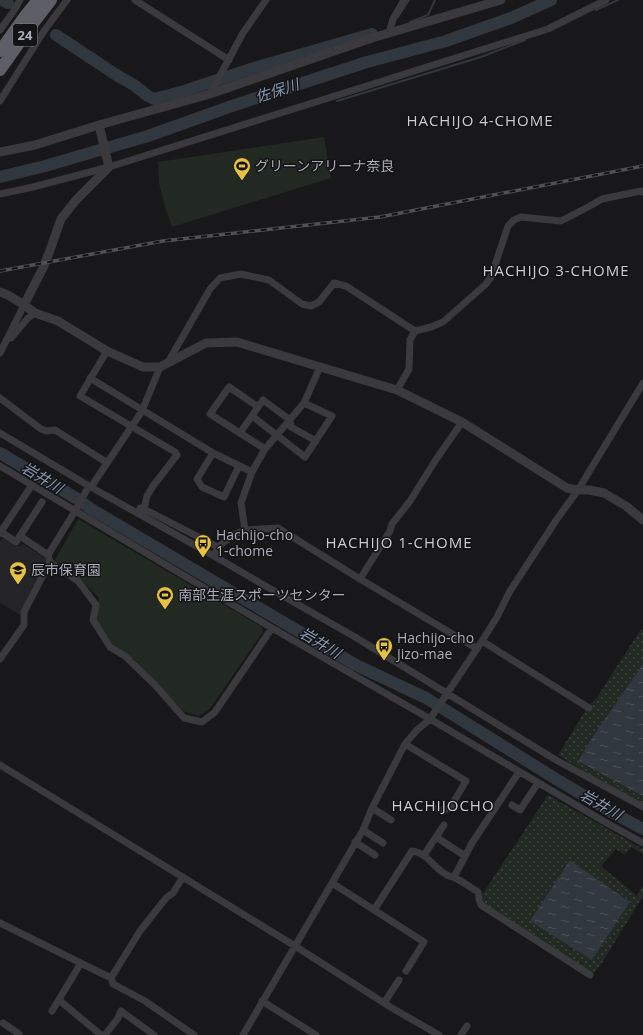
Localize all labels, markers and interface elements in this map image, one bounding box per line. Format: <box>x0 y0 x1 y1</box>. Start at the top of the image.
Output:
road number: 24 <box>13 24 37 46</box>
water label: 佐保川 <box>252 73 303 107</box>
district label: HACHIJO 4-CHOME <box>406 110 554 130</box>
sports icon: グリーンアリーナ奈良 <box>232 156 252 181</box>
place label: グリーンアリーナ奈良 <box>255 156 394 175</box>
district label: HACHIJO 3-CHOME <box>482 260 630 280</box>
water label: 岩井川 <box>18 457 69 498</box>
place label: Hachijo-cho 1-chome <box>216 525 293 560</box>
district label: HACHIJO 1-CHOME <box>325 532 473 552</box>
bus stop icon: Hachijo-cho 1-chome <box>193 533 213 558</box>
school or university icon: 辰市保育園 <box>8 560 28 585</box>
place label: 辰市保育園 <box>31 560 101 579</box>
sports icon: 南部生涯スポーツセンター <box>155 585 175 610</box>
place label: 南部生涯スポーツセンター <box>178 585 346 604</box>
water label: 岩井川 <box>296 622 347 663</box>
place label: Hachijo-cho Jizo-mae <box>395 628 474 663</box>
bus stop icon: Hachijo-cho Jizo-mae <box>374 636 394 661</box>
water label: 岩井川 <box>577 784 628 825</box>
district label: HACHIJOCHO <box>391 795 495 815</box>

